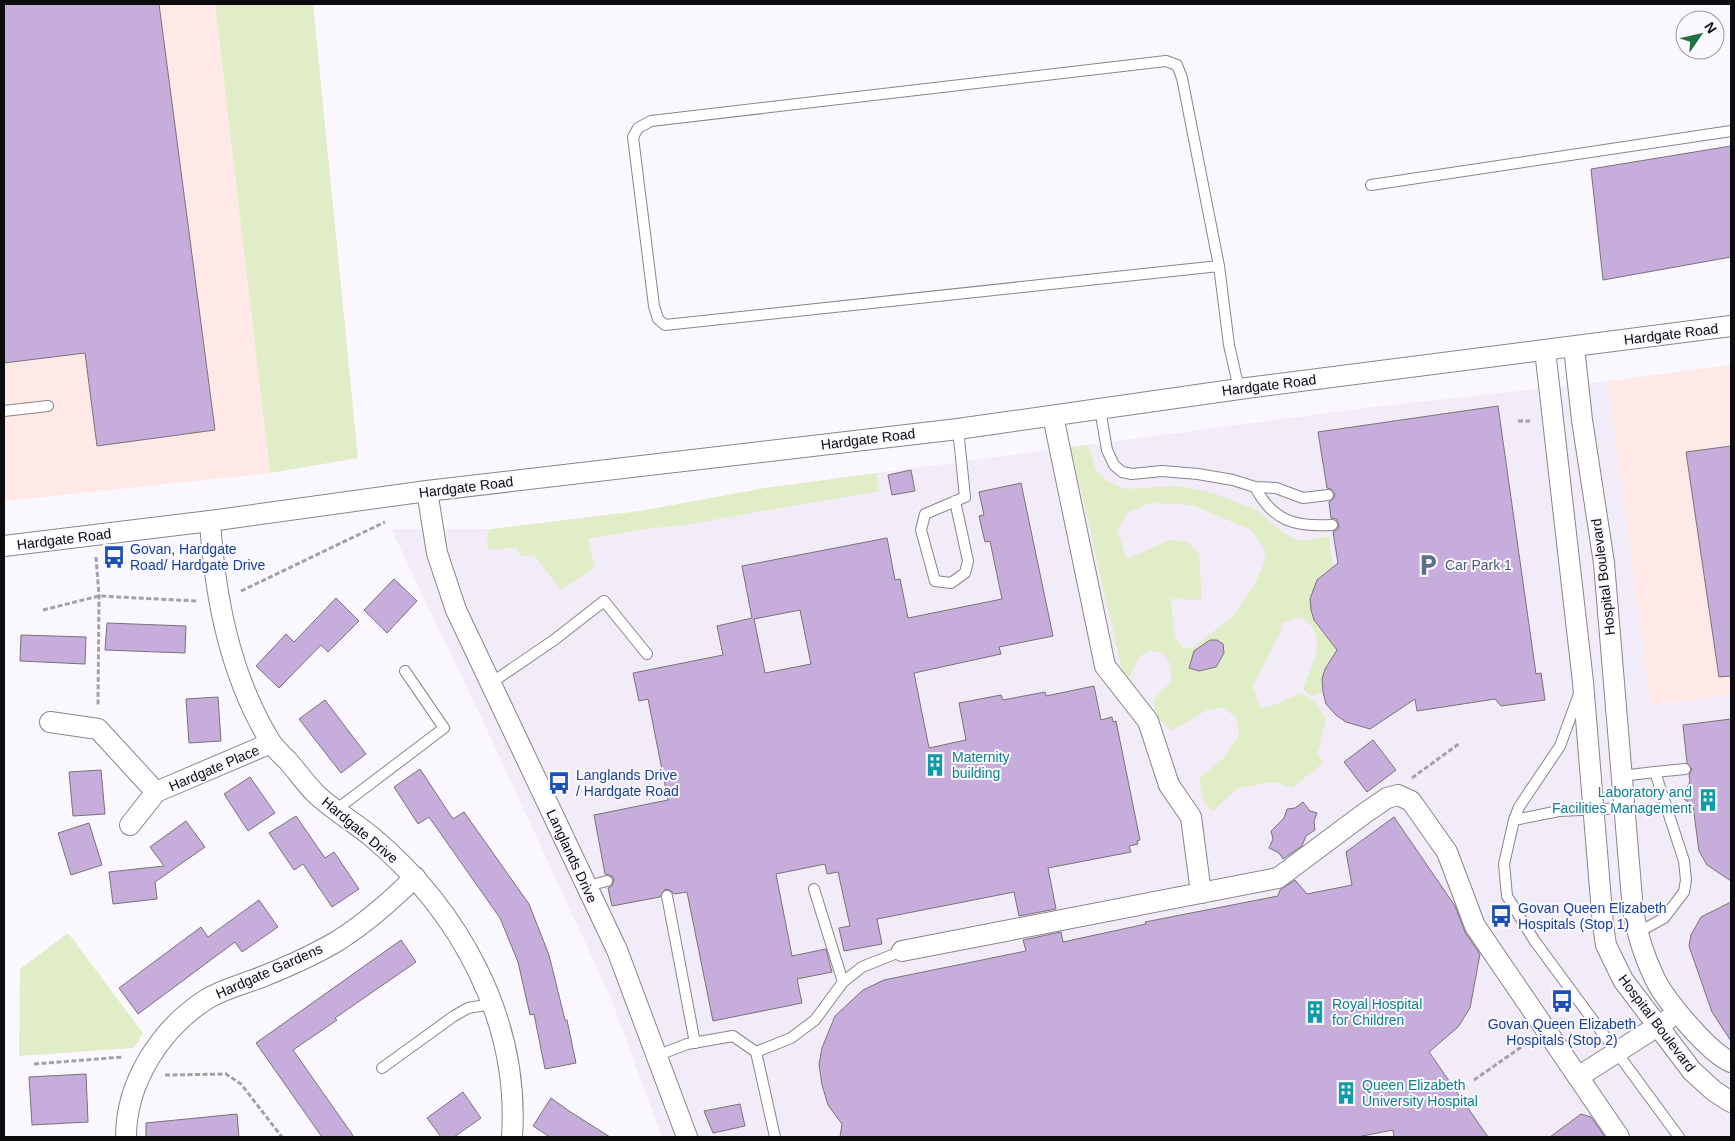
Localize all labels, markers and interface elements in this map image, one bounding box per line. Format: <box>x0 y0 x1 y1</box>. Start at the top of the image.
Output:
north arrow <box>1675 10 1725 60</box>
text: N <box>1701 19 1720 36</box>
street label: Hardgate Road <box>1623 320 1719 348</box>
street label: Hardgate Road <box>1221 371 1317 399</box>
street label: Hardgate Road <box>820 425 916 453</box>
street label: Hardgate Road <box>418 473 514 501</box>
street label: Hospital Boulevard <box>1588 518 1618 636</box>
street label: Hardgate Road <box>16 525 112 553</box>
place label: Govan, Hardgate Road/ Hardgate Drive <box>130 541 266 573</box>
bus stop icon: Govan, Hardgate Road/ Hardgate Drive <box>101 544 127 570</box>
parking icon: Car Park 1 <box>1415 552 1441 578</box>
place label: Car Park 1 <box>1445 557 1512 573</box>
street label: Hardgate Place <box>166 742 262 794</box>
place label: Maternity building <box>952 749 1010 781</box>
building icon: Maternity building <box>922 752 948 778</box>
place label: Langlands Drive / Hardgate Road <box>576 767 679 799</box>
bus stop icon: Langlands Drive / Hardgate Road <box>546 770 572 796</box>
place label: Laboratory and Facilities Management <box>1552 784 1692 816</box>
building icon: Laboratory and Facilities Management <box>1695 787 1721 813</box>
street label: Hardgate Drive <box>319 794 401 867</box>
street label: Langlands Drive <box>543 807 601 905</box>
place label: Govan Queen Elizabeth Hospitals (Stop 1) <box>1518 900 1667 932</box>
bus stop icon: Govan Queen Elizabeth Hospitals (Stop 1) <box>1488 903 1514 929</box>
street label: Hardgate Gardens <box>213 940 325 1002</box>
street label: Hospital Boulevard <box>1615 971 1699 1075</box>
bus stop icon: Govan Queen Elizabeth Hospitals (Stop 2) <box>1549 988 1575 1014</box>
place label: Royal Hospital for Children <box>1332 996 1422 1028</box>
building icon: Royal Hospital for Children <box>1302 999 1328 1025</box>
place label: Govan Queen Elizabeth Hospitals (Stop 2) <box>1488 1016 1636 1048</box>
place label: Queen Elizabeth University Hospital <box>1362 1077 1478 1109</box>
building icon: Queen Elizabeth University Hospital <box>1333 1080 1359 1106</box>

